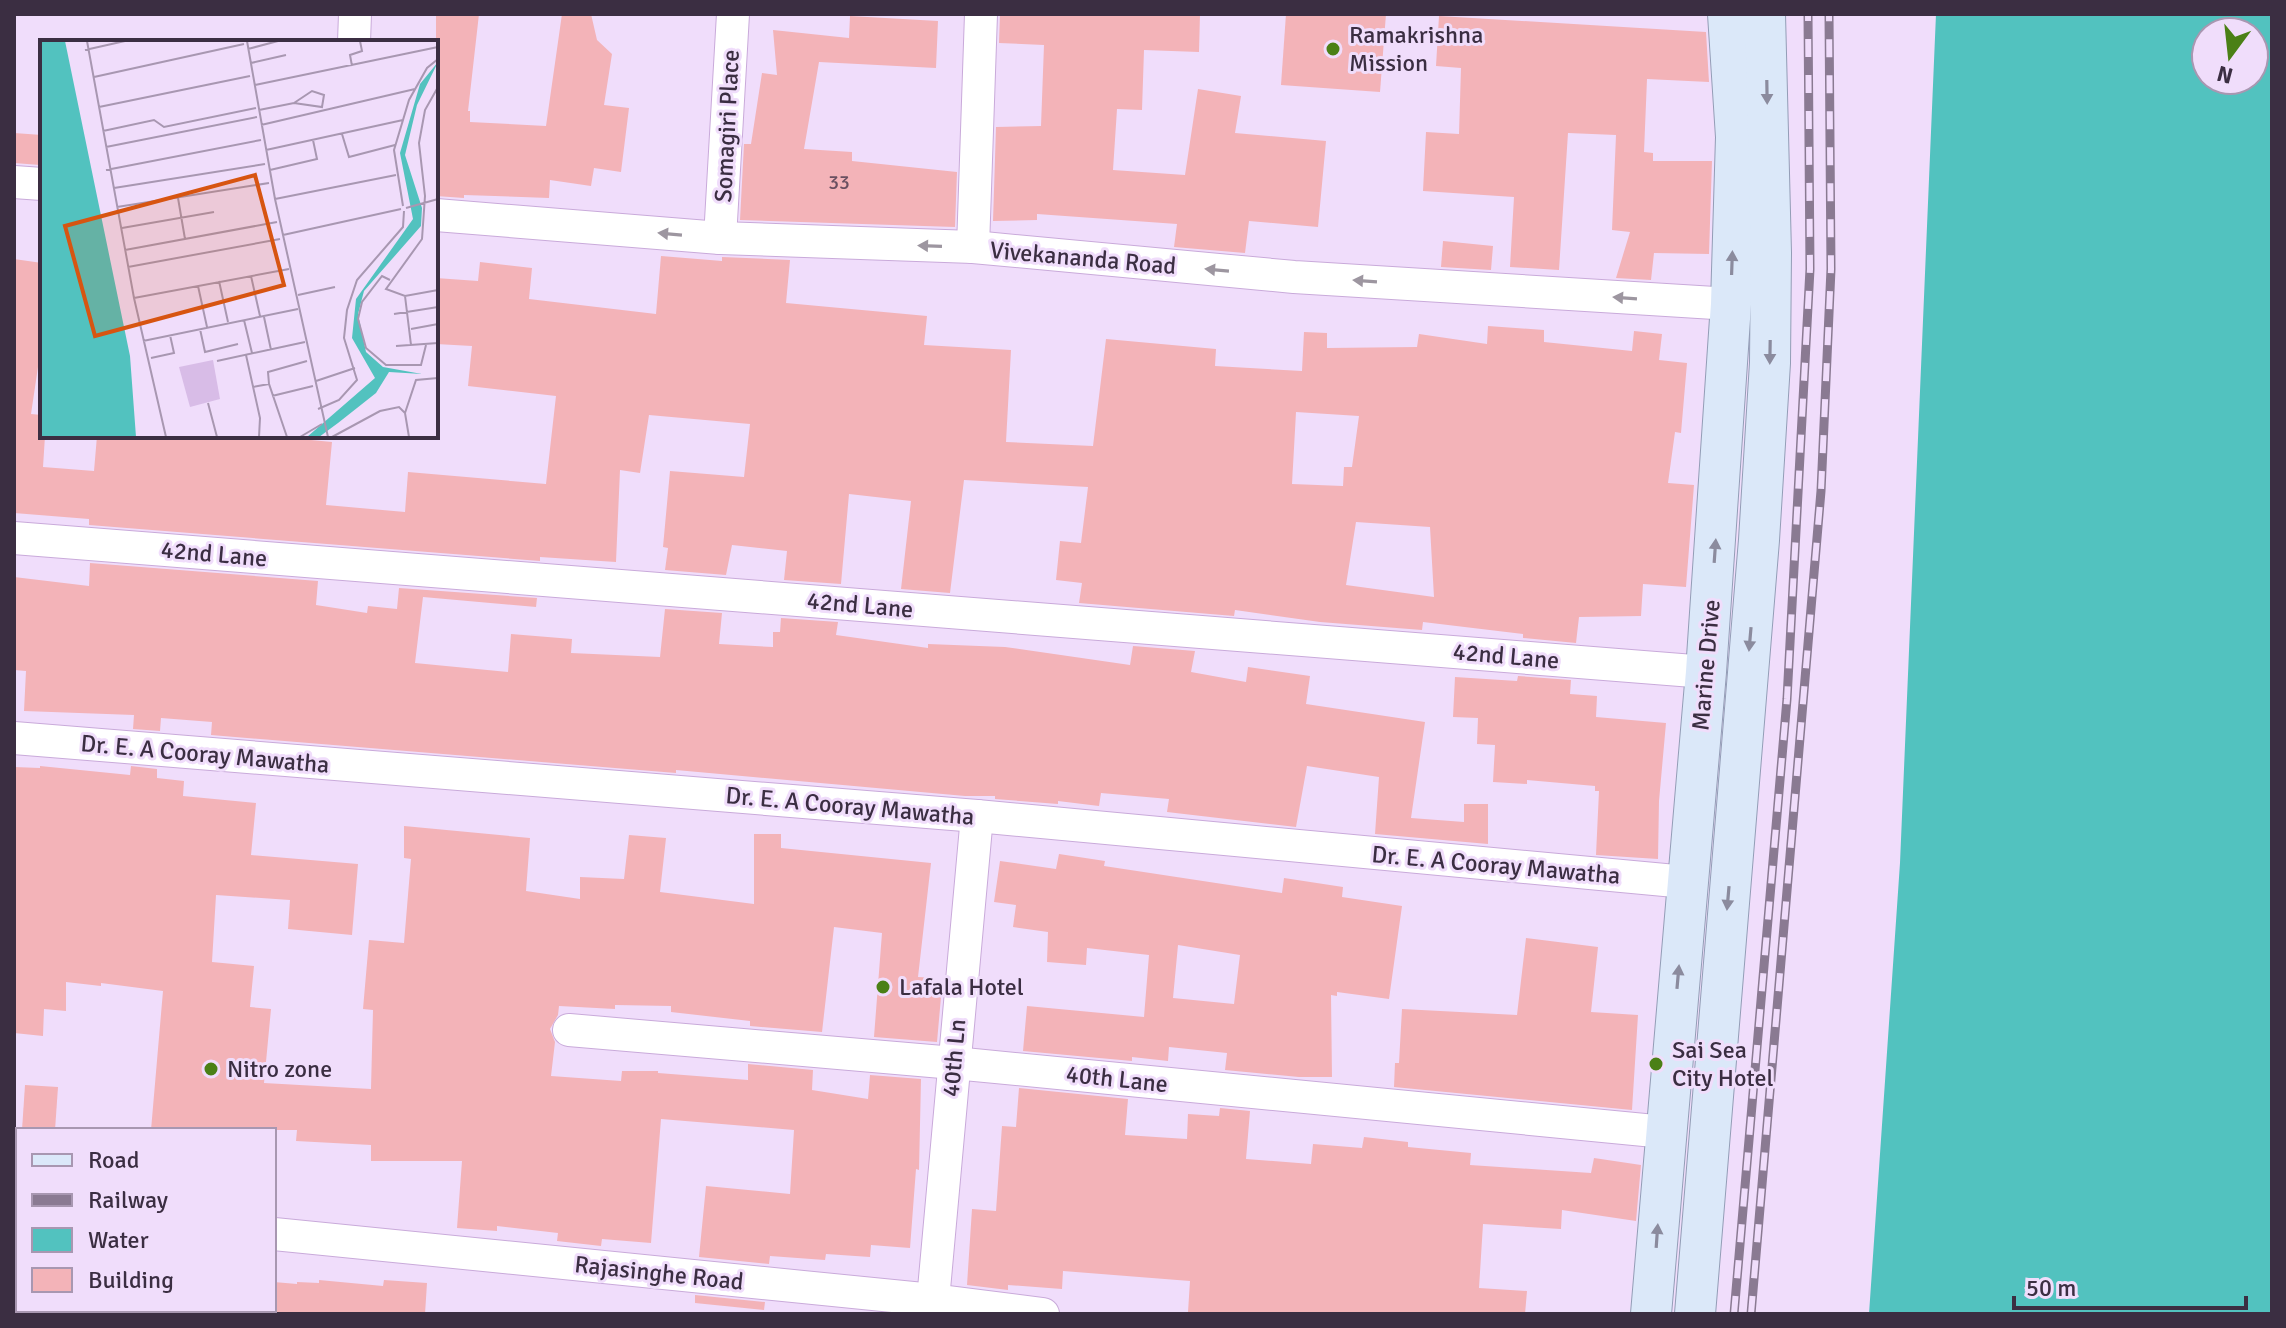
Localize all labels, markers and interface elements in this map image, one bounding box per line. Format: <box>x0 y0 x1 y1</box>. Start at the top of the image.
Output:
north arrow <box>2190 16 2270 96</box>
place label: Ramakrishna Mission <box>1349 20 1483 78</box>
inset map <box>40 40 438 438</box>
marker: Ramakrishna Mission <box>1324 40 1342 58</box>
street label: Somagiri Place <box>708 49 746 203</box>
text: N <box>2214 60 2236 90</box>
one-way arrow <box>1761 80 1774 105</box>
house number: 33 <box>828 170 850 195</box>
one-way arrow <box>657 227 682 240</box>
street label: Vivekananda Road <box>989 235 1177 281</box>
one-way arrow <box>917 239 942 252</box>
one-way arrow <box>1725 250 1738 275</box>
one-way arrow <box>1204 263 1229 276</box>
one-way arrow <box>1352 275 1377 288</box>
one-way arrow <box>1612 291 1637 304</box>
one-way arrow <box>1763 340 1776 365</box>
street label: 42nd Lane <box>160 534 268 574</box>
one-way arrow <box>1708 538 1721 563</box>
street label: 42nd Lane <box>806 585 914 625</box>
street label: Marine Drive <box>1685 598 1727 732</box>
one-way arrow <box>1743 627 1756 652</box>
street label: 42nd Lane <box>1452 636 1560 676</box>
street label: Dr. E. A Cooray Mawatha <box>79 728 331 780</box>
street label: Dr. E. A Cooray Mawatha <box>724 780 976 832</box>
street label: Dr. E. A Cooray Mawatha <box>1370 839 1622 891</box>
one-way arrow <box>1722 886 1735 911</box>
one-way arrow <box>1672 964 1685 989</box>
place label: Lafala Hotel <box>899 972 1024 1002</box>
marker: Lafala Hotel <box>874 978 892 996</box>
street label: 40th Ln <box>936 1018 972 1098</box>
place label: Sai Sea City Hotel <box>1672 1035 1774 1093</box>
place label: Nitro zone <box>227 1054 332 1084</box>
marker: Sai Sea City Hotel <box>1647 1055 1665 1073</box>
street label: 40th Lane <box>1065 1059 1169 1099</box>
marker: Nitro zone <box>202 1060 220 1078</box>
legend <box>16 1128 276 1312</box>
text: Road <box>88 1145 139 1175</box>
text: Railway <box>88 1185 168 1215</box>
one-way arrow <box>1651 1223 1664 1248</box>
text: Water <box>88 1225 149 1255</box>
street label: Rajasinghe Road <box>573 1249 745 1297</box>
scale bar <box>2014 1260 2246 1310</box>
text: Building <box>88 1265 174 1295</box>
text: 50 m <box>2026 1273 2076 1303</box>

